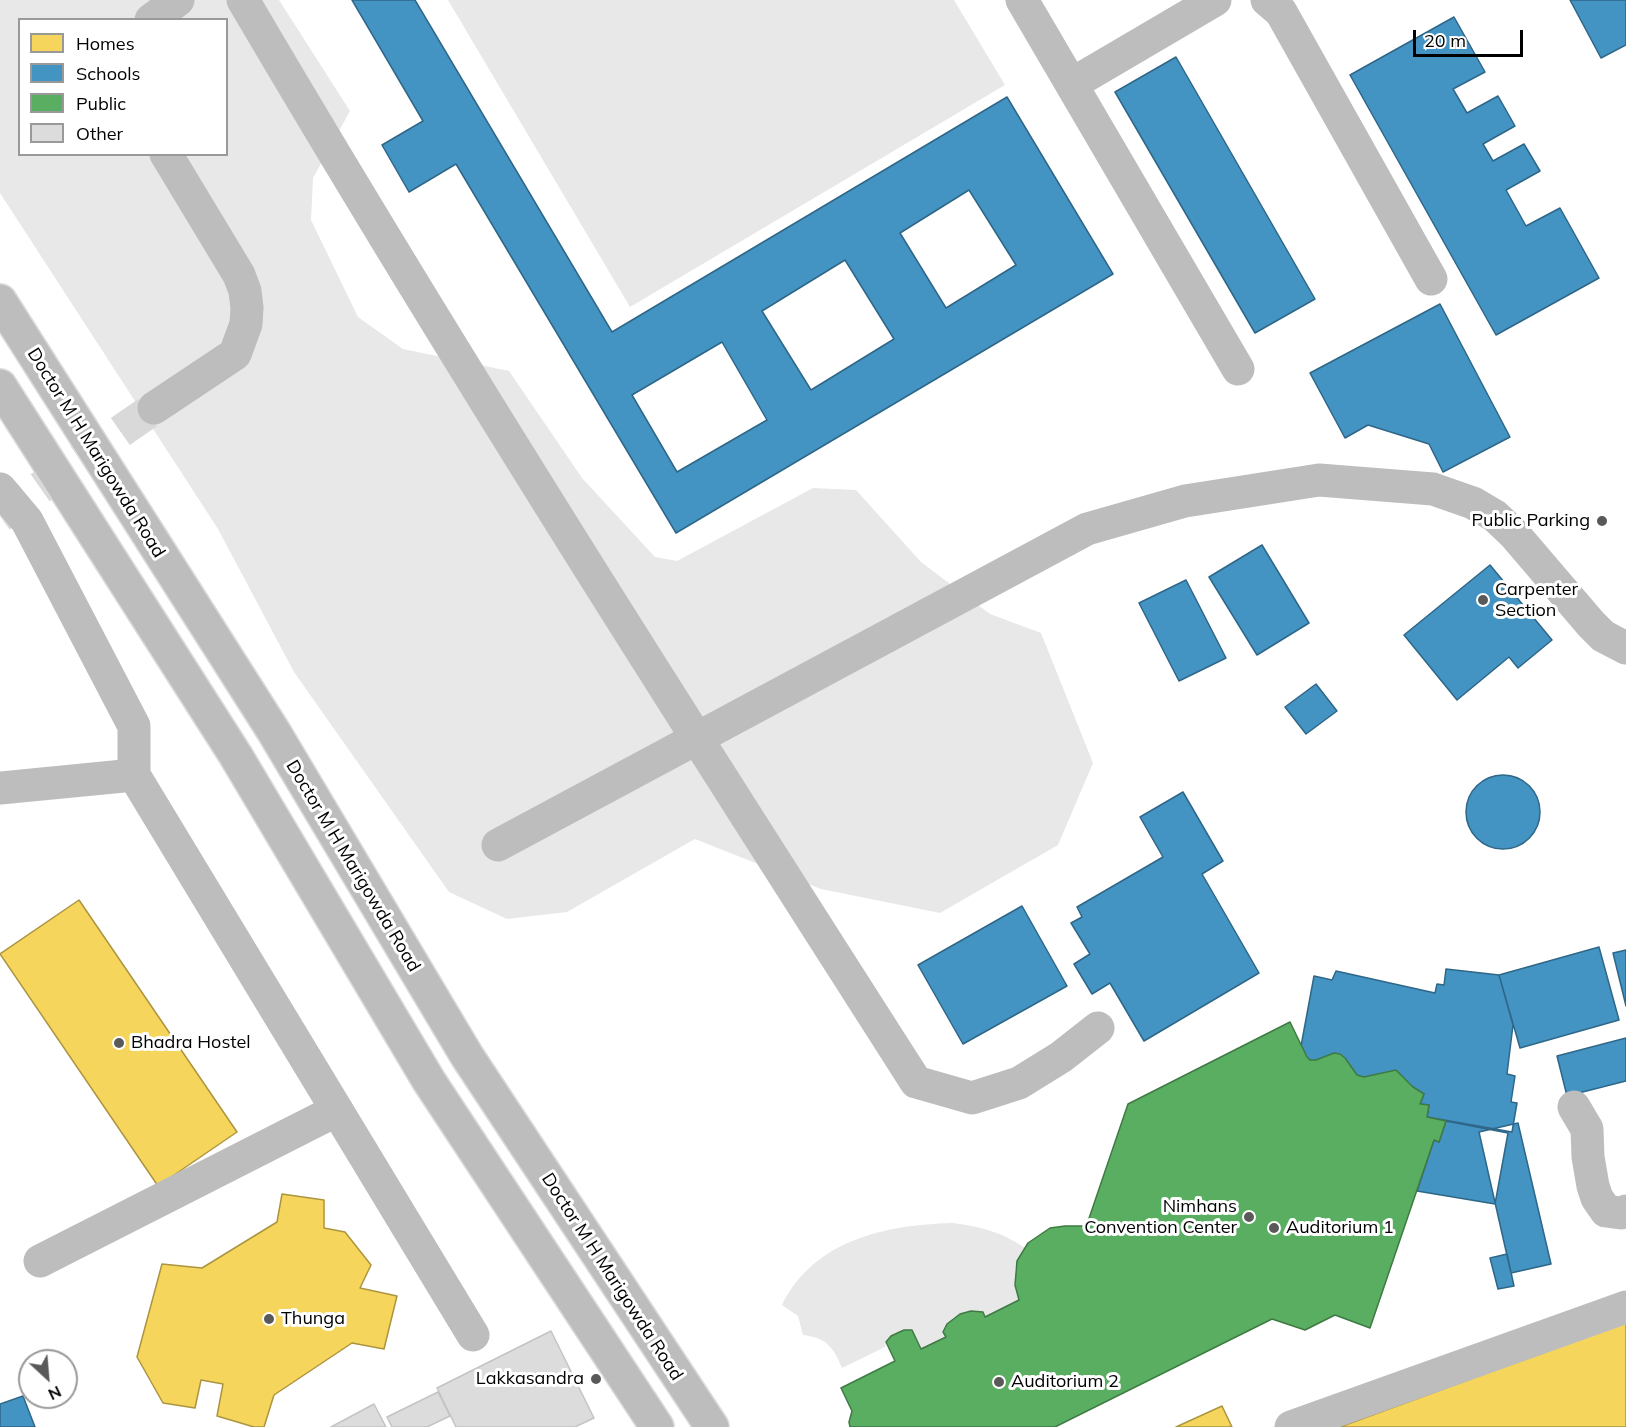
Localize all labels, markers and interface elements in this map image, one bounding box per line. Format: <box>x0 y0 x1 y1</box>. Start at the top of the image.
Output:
legend <box>18 18 228 156</box>
scale bar <box>1416 18 1526 56</box>
text: 20 m <box>1424 29 1466 52</box>
text: Homes <box>76 32 135 55</box>
text: Schools <box>76 62 140 85</box>
text: Public <box>76 92 126 115</box>
text: Other <box>76 122 123 145</box>
street label: Doctor M H Marigowda Road <box>22 344 170 562</box>
place label: Public Parking <box>1471 510 1590 532</box>
marker: Public Parking <box>1595 514 1609 528</box>
place label: Carpenter Section <box>1495 579 1578 622</box>
marker: Carpenter Section <box>1476 593 1490 607</box>
street label: Doctor M H Marigowda Road <box>281 756 425 976</box>
place label: Bhadra Hostel <box>131 1032 251 1054</box>
marker: Bhadra Hostel <box>112 1036 126 1050</box>
street label: Doctor M H Marigowda Road <box>537 1169 687 1385</box>
place label: Nimhans Convention Center <box>1084 1196 1237 1238</box>
marker: Nimhans Convention Center <box>1242 1210 1256 1224</box>
place label: Auditorium 1 <box>1286 1217 1394 1239</box>
marker: Auditorium 1 <box>1267 1221 1281 1235</box>
place label: Thunga <box>281 1308 345 1330</box>
marker: Thunga <box>262 1312 276 1326</box>
north arrow <box>18 1349 78 1409</box>
place label: Lakkasandra <box>476 1368 584 1390</box>
place label: Auditorium 2 <box>1011 1371 1119 1393</box>
marker: Lakkasandra <box>589 1372 603 1386</box>
marker: Auditorium 2 <box>992 1375 1006 1389</box>
text: N <box>45 1382 65 1405</box>

